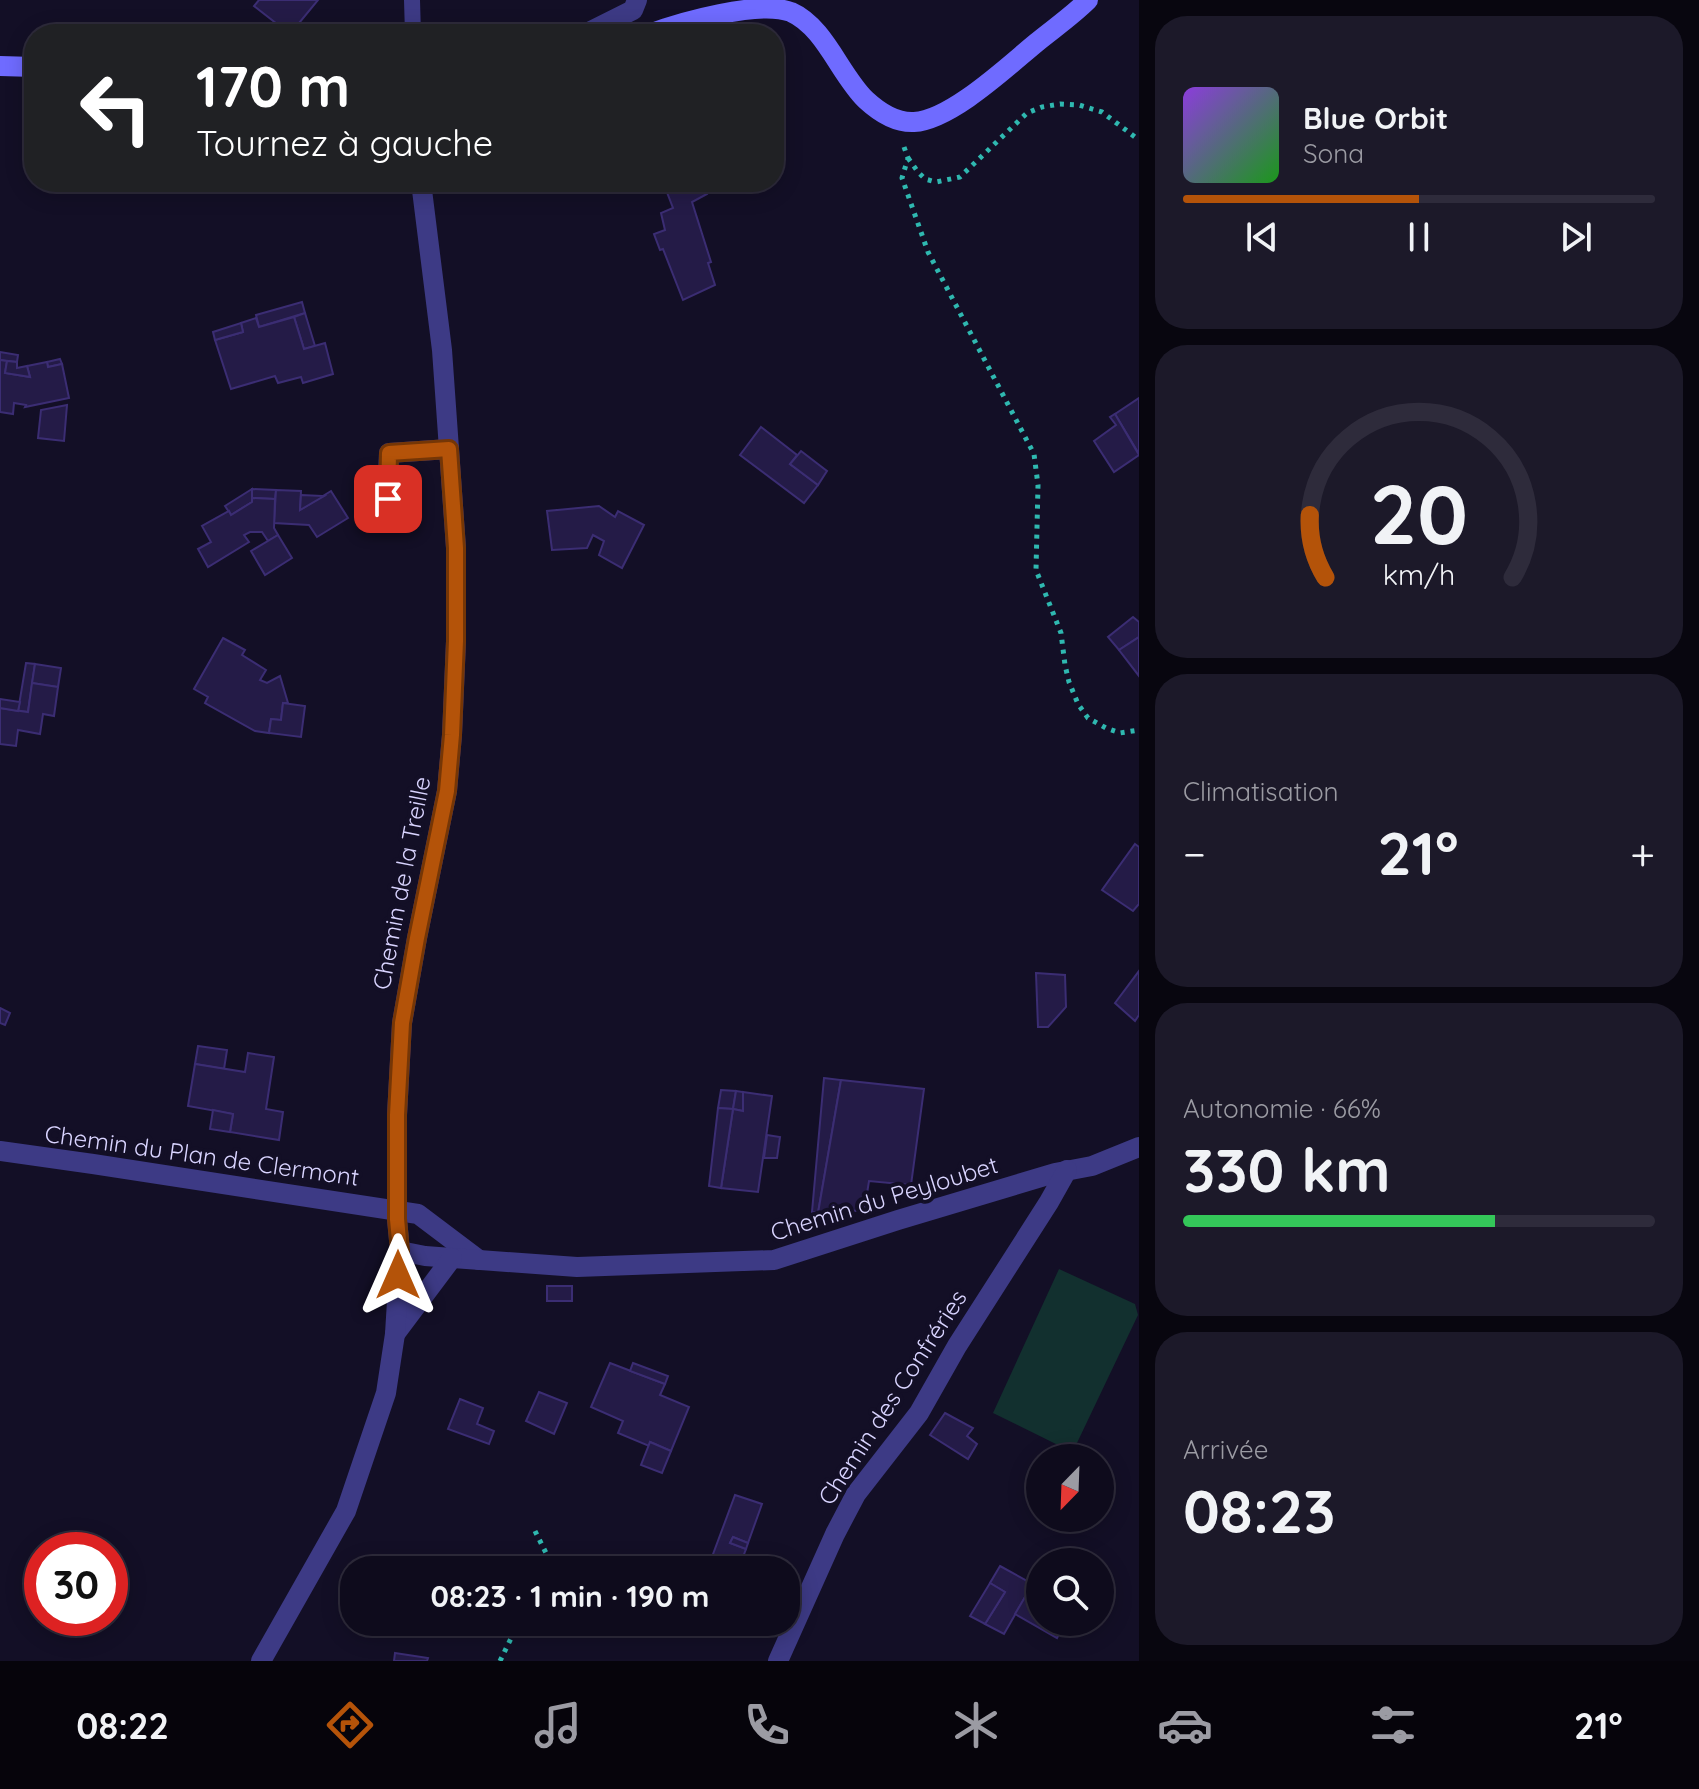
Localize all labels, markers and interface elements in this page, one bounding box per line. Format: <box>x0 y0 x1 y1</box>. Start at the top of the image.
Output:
text: 170 m <box>196 51 350 121</box>
icon: left <box>64 56 168 160</box>
text: Blue Orbit <box>1303 99 1448 137</box>
text: Tournez à gauche <box>196 120 493 165</box>
text: Sona <box>1303 137 1364 170</box>
icon: previous <box>1240 215 1284 259</box>
icon: pause <box>1397 215 1441 259</box>
icon: next <box>1554 215 1598 259</box>
text: 20 <box>1370 460 1468 564</box>
pin <box>354 465 422 533</box>
icon: arrive <box>366 477 410 521</box>
text: km/h <box>1383 556 1455 592</box>
street label: Chemin de la Treille <box>366 774 436 992</box>
text: Climatisation <box>1183 775 1339 808</box>
text: 21° <box>1378 815 1459 890</box>
text: − <box>1183 826 1206 881</box>
text: + <box>1630 826 1655 881</box>
text: Autonomie · 66% <box>1183 1092 1381 1125</box>
street label: Chemin du Plan de Clermont <box>43 1118 361 1192</box>
text: 330 km <box>1183 1132 1391 1207</box>
street label: Chemin du Peyloubet <box>767 1149 1001 1247</box>
position arrow <box>356 1233 440 1317</box>
street label: Chemin des Confréries <box>811 1284 973 1510</box>
text: Arrivée <box>1183 1433 1268 1466</box>
north arrow <box>1026 1444 1114 1532</box>
map controls <box>1026 1444 1114 1636</box>
text: 08:23 <box>1183 1473 1335 1548</box>
speed limit sign: 30 <box>24 1532 128 1636</box>
button: search <box>1026 1548 1114 1636</box>
text: 08:23 · 1 min · 190 m <box>430 1577 710 1615</box>
icon: directions <box>322 1697 378 1753</box>
icon: music <box>530 1697 586 1753</box>
icon: phone <box>739 1697 795 1753</box>
icon: climate <box>948 1697 1004 1753</box>
icon: car <box>1157 1697 1213 1753</box>
icon: filters <box>1365 1697 1421 1753</box>
text: 08:22 <box>76 1703 169 1748</box>
text: 21° <box>1574 1703 1623 1748</box>

